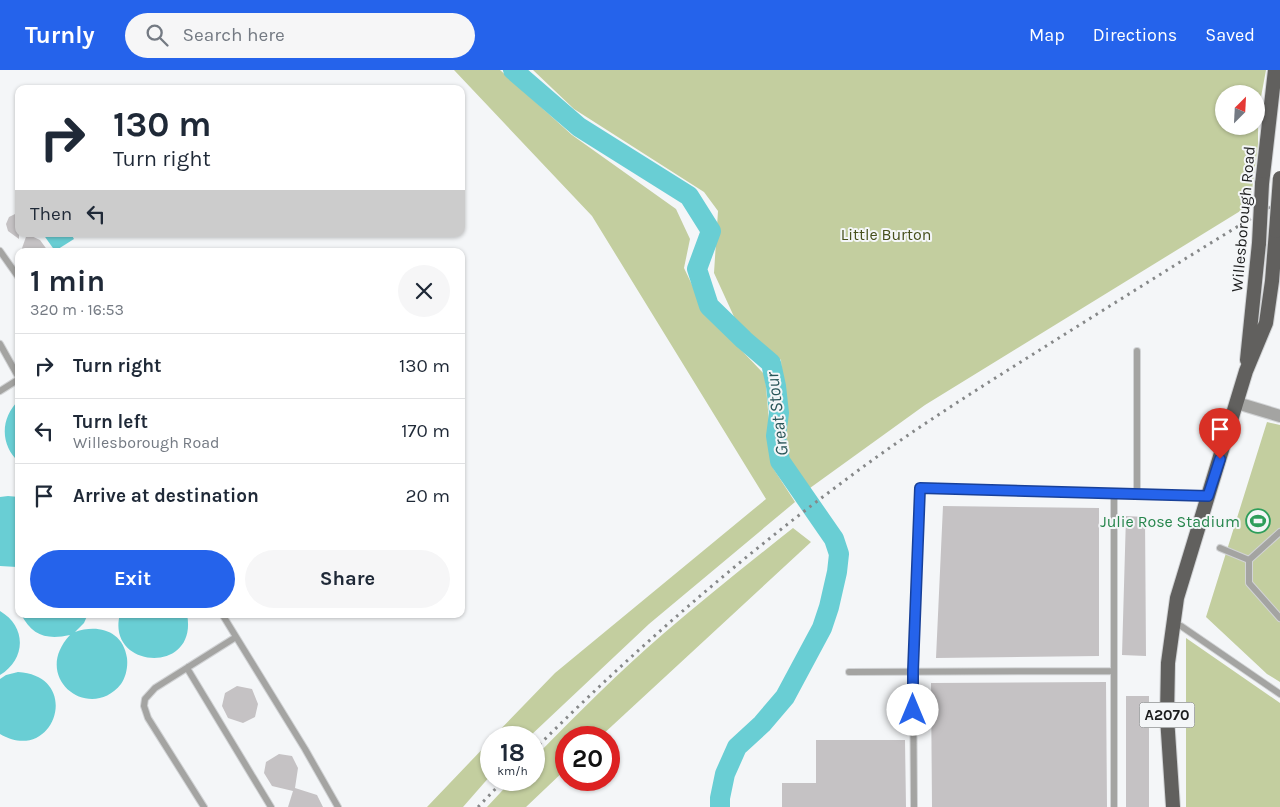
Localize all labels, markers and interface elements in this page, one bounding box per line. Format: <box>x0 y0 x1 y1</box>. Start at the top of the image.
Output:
search box <box>125 13 475 58</box>
text: Turnly <box>25 21 95 49</box>
icon: search <box>143 21 171 49</box>
text: Search here <box>183 24 285 46</box>
text: Map <box>1029 24 1065 46</box>
text: Directions <box>1093 24 1177 46</box>
text: Saved <box>1205 24 1255 46</box>
north arrow <box>1215 85 1265 135</box>
map controls <box>1215 85 1265 135</box>
text: 130 m <box>113 104 211 145</box>
icon: right <box>30 105 95 170</box>
street label: Willesborough Road <box>1227 145 1259 293</box>
text: Turn right <box>113 146 211 172</box>
icon: left <box>82 200 110 228</box>
text: Then <box>30 203 72 225</box>
park label: Little Burton <box>841 225 931 244</box>
text: 1 min <box>30 263 105 299</box>
button: close <box>398 265 450 317</box>
text: 320 m · 16:53 <box>30 300 124 319</box>
icon: right <box>30 352 58 380</box>
text: Turn right <box>73 355 162 377</box>
text: 130 m <box>399 355 450 377</box>
water label: Great Stour <box>761 370 793 457</box>
pin <box>1199 408 1241 459</box>
text: Turn left <box>73 411 148 433</box>
icon: arrive <box>1206 415 1234 443</box>
icon: left <box>30 417 58 445</box>
text: 170 m <box>401 420 450 442</box>
text: Willesborough Road <box>73 433 219 452</box>
icon: arrive <box>30 482 58 510</box>
text: Arrive at destination <box>73 485 259 507</box>
text: 20 m <box>405 485 450 507</box>
sports icon: Julie Rose Stadium <box>1245 508 1271 534</box>
place label: Julie Rose Stadium <box>1100 512 1240 531</box>
button: Exit <box>30 550 235 608</box>
button: Share <box>245 550 450 608</box>
position arrow <box>886 683 938 735</box>
road number: A2070 <box>1140 702 1194 728</box>
speed limit sign: 20 <box>555 726 620 791</box>
text: 18 <box>500 738 525 767</box>
text: km/h <box>497 764 528 778</box>

